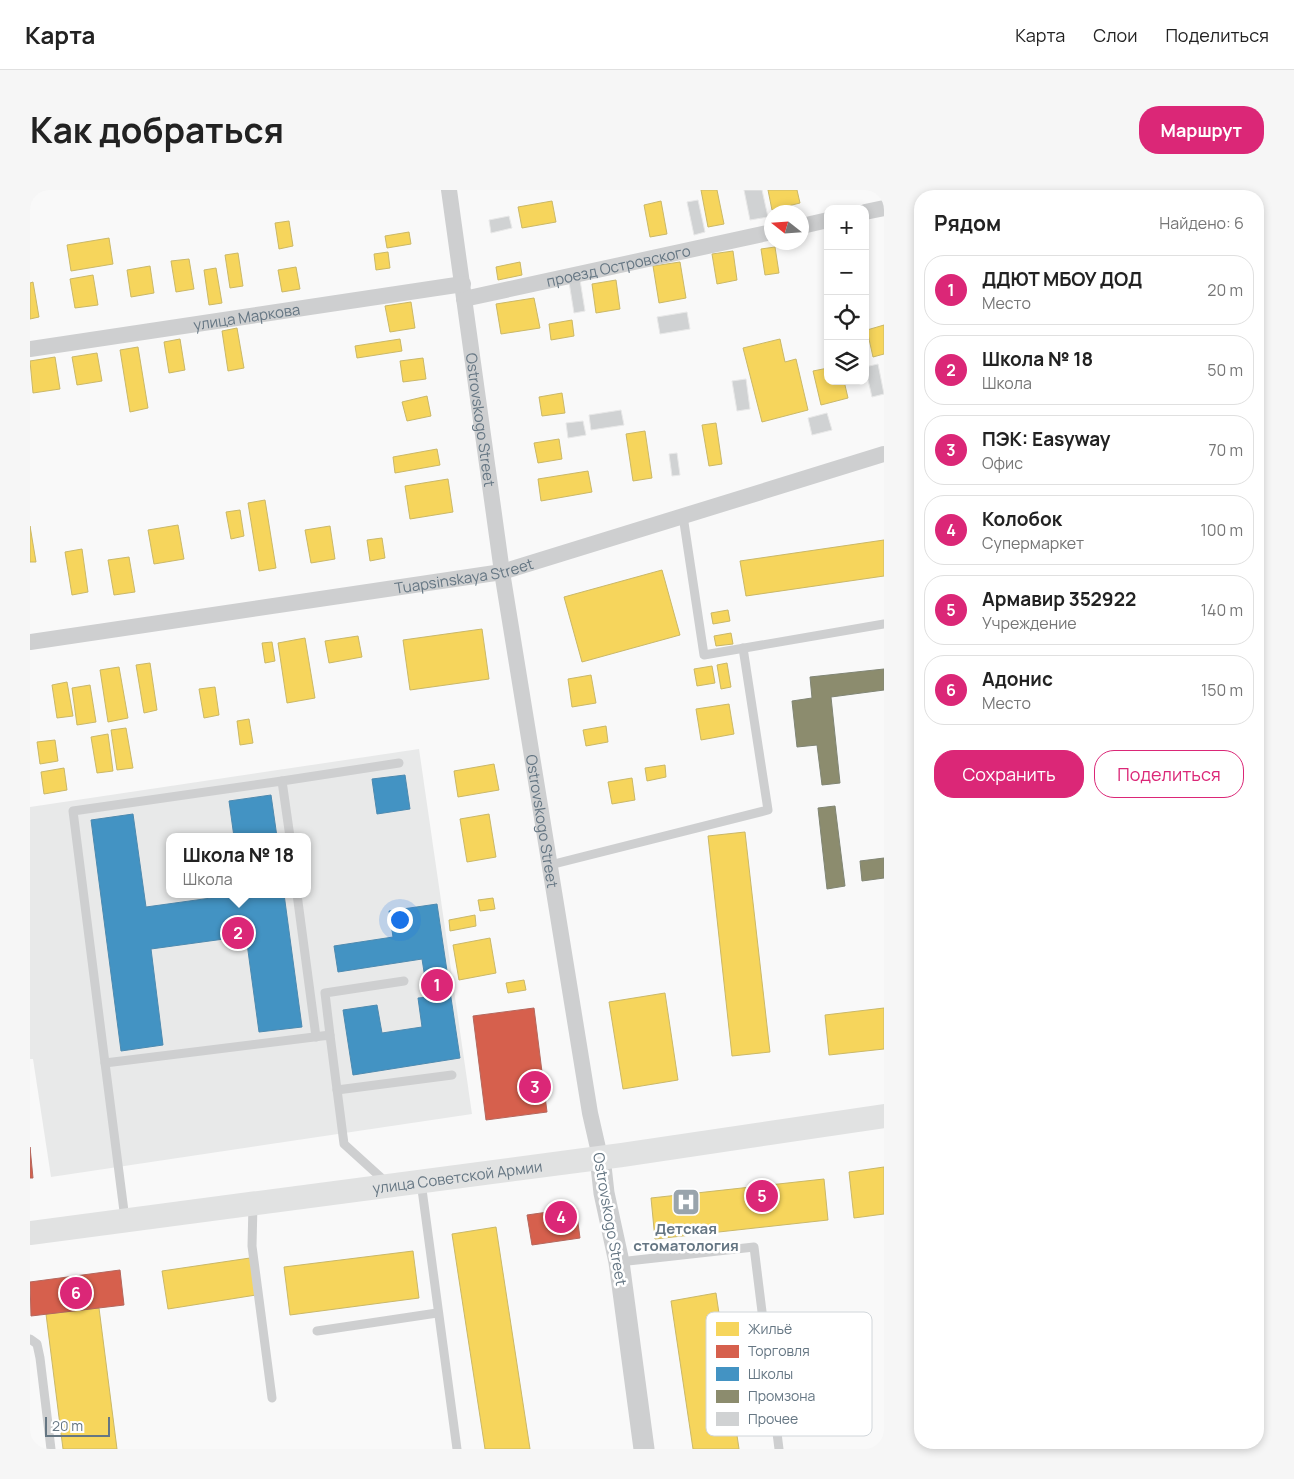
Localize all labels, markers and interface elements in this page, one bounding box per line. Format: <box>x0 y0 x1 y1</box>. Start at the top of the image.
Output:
text: Карта <box>25 18 95 51</box>
text: Карта <box>1015 23 1065 47</box>
text: Слои <box>1093 23 1137 47</box>
text: Поделиться <box>1165 23 1269 47</box>
text: Как добраться <box>30 106 284 154</box>
button: Маршрут <box>1139 106 1264 154</box>
north arrow <box>764 205 809 250</box>
map controls <box>824 205 869 385</box>
button: + <box>824 205 869 250</box>
text: Рядом <box>934 209 1001 237</box>
text: Найдено: 6 <box>1159 212 1244 234</box>
street label: проезд Островского <box>544 240 693 291</box>
button: − <box>824 250 869 295</box>
text: ДДЮТ МБОУ ДОД <box>982 266 1142 292</box>
text: 1 <box>947 279 955 301</box>
text: 20 m <box>1207 279 1243 301</box>
text: Место <box>982 292 1031 314</box>
button: locate <box>824 295 869 340</box>
street label: улица Маркова <box>192 298 301 335</box>
button: layers <box>824 340 869 385</box>
text: Школа № 18 <box>982 346 1093 372</box>
street label: Ostrovskogo Street <box>461 352 501 488</box>
text: 2 <box>946 359 956 381</box>
text: 50 m <box>1207 359 1243 381</box>
text: Школа <box>982 372 1032 394</box>
text: ПЭК: Easyway <box>982 426 1110 452</box>
text: 3 <box>946 439 956 461</box>
text: 70 m <box>1208 439 1243 461</box>
text: Офис <box>982 452 1023 474</box>
text: Колобок <box>982 506 1062 532</box>
text: 4 <box>946 519 956 541</box>
text: 100 m <box>1200 519 1243 541</box>
text: Супермаркет <box>982 532 1084 554</box>
street label: Tuapsinskaya Street <box>393 552 536 598</box>
text: Армавир 352922 <box>982 586 1136 612</box>
text: 5 <box>946 599 956 621</box>
text: 140 m <box>1201 599 1243 621</box>
text: Учреждение <box>982 612 1077 634</box>
text: Адонис <box>982 666 1053 692</box>
text: 6 <box>946 679 956 701</box>
text: 150 m <box>1201 679 1243 701</box>
text: Место <box>982 692 1031 714</box>
button: Сохранить <box>934 750 1084 798</box>
button: Поделиться <box>1094 750 1244 798</box>
street label: Ostrovskogo Street <box>521 753 564 889</box>
popup <box>166 833 311 898</box>
text: Школа № 18 <box>183 842 294 868</box>
text: Школа <box>183 868 233 890</box>
your location <box>387 907 413 933</box>
pin: 2 <box>222 914 254 952</box>
pin: 1 <box>421 966 453 1004</box>
pin: 3 <box>519 1068 551 1106</box>
street label: Ostrovskogo Street <box>588 1151 632 1287</box>
street label: улица Советской Армии <box>371 1155 544 1198</box>
pin: 5 <box>746 1177 778 1215</box>
hospital icon: Детская стоматология <box>671 1187 701 1217</box>
pin: 4 <box>545 1198 577 1236</box>
place label: Детская стоматология <box>633 1218 739 1256</box>
pin: 6 <box>60 1274 92 1312</box>
legend <box>706 1312 872 1436</box>
text: Жильё <box>748 1319 792 1338</box>
text: Торговля <box>748 1341 810 1360</box>
text: Школы <box>748 1364 793 1383</box>
text: Промзона <box>748 1386 815 1405</box>
text: Прочее <box>748 1409 798 1428</box>
scale bar <box>45 1414 110 1437</box>
text: 20 m <box>52 1416 83 1435</box>

